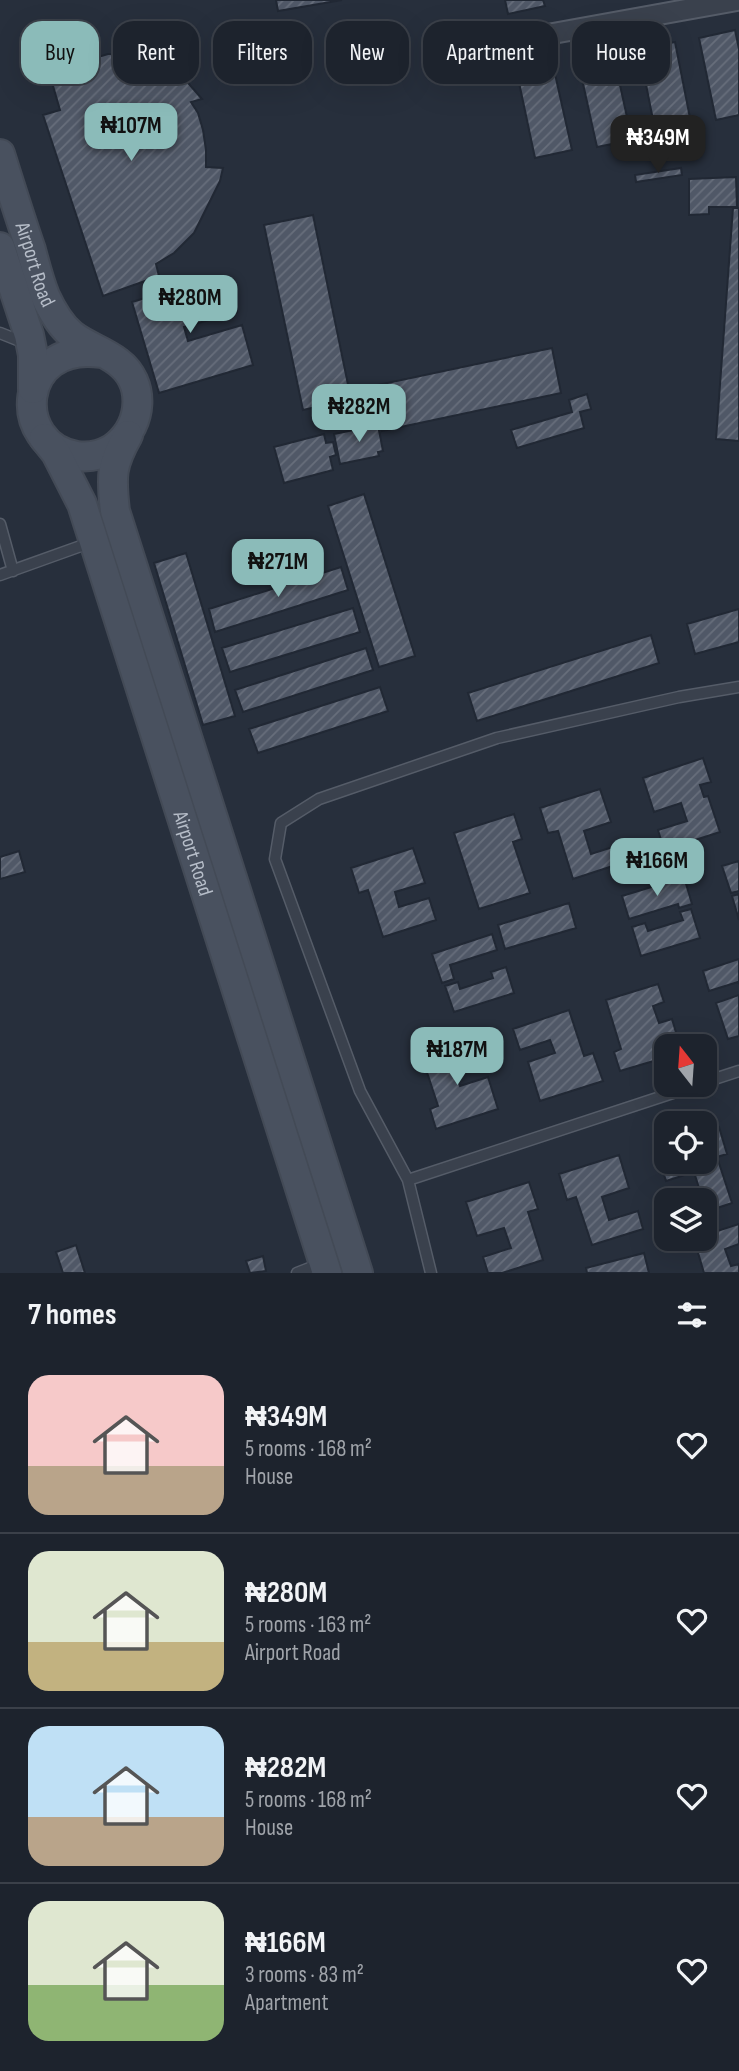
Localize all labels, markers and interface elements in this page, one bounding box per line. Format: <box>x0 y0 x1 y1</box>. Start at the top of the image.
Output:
chip: Buy <box>21 21 99 84</box>
chip: Rent <box>113 21 199 84</box>
chip: Filters <box>213 21 312 84</box>
chip: New <box>326 21 409 84</box>
chip: Apartment <box>423 21 558 84</box>
chip: House <box>572 21 670 84</box>
pin: ₦107M <box>82 104 180 163</box>
text: ₦107M <box>100 112 162 140</box>
pin: ₦349M <box>609 116 707 175</box>
text: ₦349M <box>626 124 690 152</box>
street label: Airport Road <box>9 218 60 311</box>
pin: ₦280M <box>141 276 239 335</box>
text: ₦280M <box>158 284 222 312</box>
pin: ₦282M <box>310 384 408 444</box>
text: ₦282M <box>328 393 390 421</box>
pin: ₦271M <box>229 540 327 599</box>
text: ₦271M <box>248 548 308 576</box>
street label: Airport Road <box>167 807 218 899</box>
pin: ₦166M <box>608 838 706 898</box>
text: ₦166M <box>626 847 688 875</box>
pin: ₦187M <box>408 1028 506 1087</box>
north arrow <box>654 1034 718 1097</box>
map controls <box>654 1034 717 1251</box>
text: ₦187M <box>427 1036 488 1064</box>
button: locate <box>654 1111 717 1174</box>
button: layers <box>654 1188 717 1251</box>
icon: filters <box>673 1296 711 1334</box>
text: 7 homes <box>28 1297 116 1333</box>
text: ₦349M <box>245 1399 327 1435</box>
icon: home <box>84 1403 168 1487</box>
icon: heart <box>673 1426 711 1464</box>
text: 5 rooms · 168 m² <box>245 1435 372 1463</box>
text: House <box>245 1463 293 1491</box>
text: ₦280M <box>245 1575 327 1611</box>
icon: home <box>84 1579 168 1663</box>
icon: heart <box>673 1602 711 1640</box>
text: 5 rooms · 163 m² <box>245 1611 371 1639</box>
text: Airport Road <box>245 1639 341 1667</box>
text: ₦282M <box>245 1750 326 1786</box>
icon: home <box>84 1754 168 1838</box>
icon: heart <box>673 1777 711 1815</box>
text: 5 rooms · 168 m² <box>245 1786 372 1814</box>
text: House <box>245 1814 293 1842</box>
text: ₦166M <box>245 1925 326 1961</box>
icon: home <box>84 1929 168 2013</box>
icon: heart <box>673 1952 711 1990</box>
text: 3 rooms · 83 m² <box>245 1961 364 1989</box>
text: Apartment <box>245 1989 329 2017</box>

